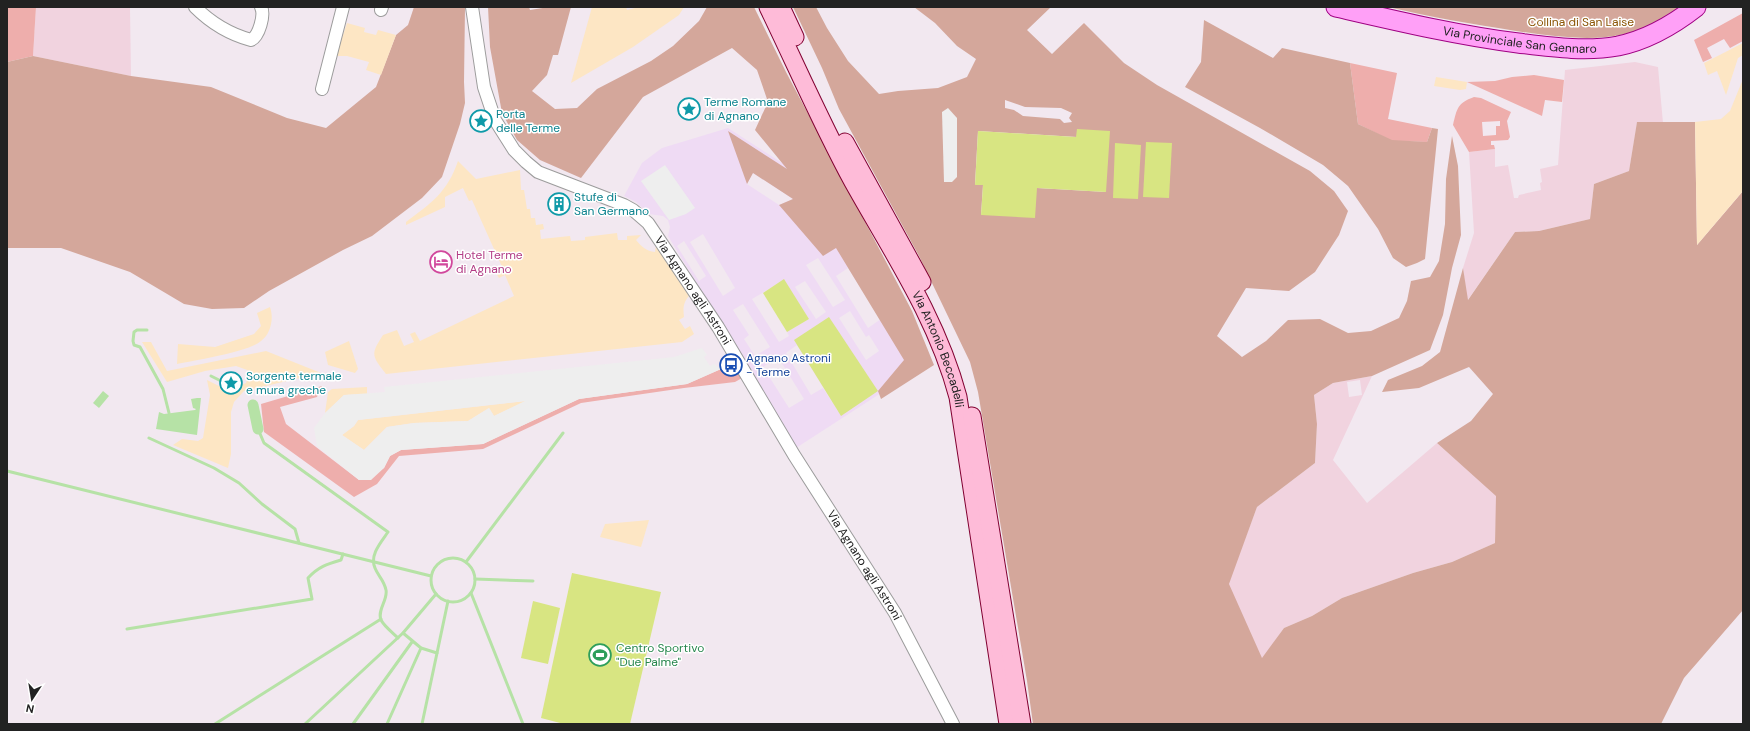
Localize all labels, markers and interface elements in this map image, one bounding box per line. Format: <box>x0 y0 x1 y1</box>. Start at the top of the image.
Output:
park label: Collina di San Laise <box>1528 14 1634 30</box>
street label: Via Provinciale San Gennaro <box>1441 23 1597 57</box>
place label: Terme Romane di Agnano <box>704 94 787 124</box>
place icon: Terme Romane di Agnano <box>676 96 702 122</box>
place label: Porta delle Terme <box>496 106 560 136</box>
place icon: Porta delle Terme <box>468 108 494 134</box>
place label: Stufe di San Germano <box>574 189 649 219</box>
building icon: Stufe di San Germano <box>546 191 572 217</box>
street label: Via Agnano agli Astroni <box>651 233 735 348</box>
place label: Hotel Terme di Agnano <box>456 247 523 277</box>
hotel icon: Hotel Terme di Agnano <box>428 249 454 275</box>
street label: Via Antonio Beccadelli <box>908 288 968 409</box>
place label: Agnano Astroni - Terme <box>746 350 831 380</box>
bus stop icon: Agnano Astroni - Terme <box>718 352 744 378</box>
place label: Sorgente termale e mura greche <box>246 368 342 398</box>
place icon: Sorgente termale e mura greche <box>218 370 244 396</box>
street label: Via Agnano agli Astroni <box>823 507 905 623</box>
place label: Centro Sportivo "Due Palme" <box>616 640 704 670</box>
sports icon: Centro Sportivo "Due Palme" <box>587 642 613 668</box>
north arrow <box>12 679 52 719</box>
text: N <box>25 701 35 716</box>

